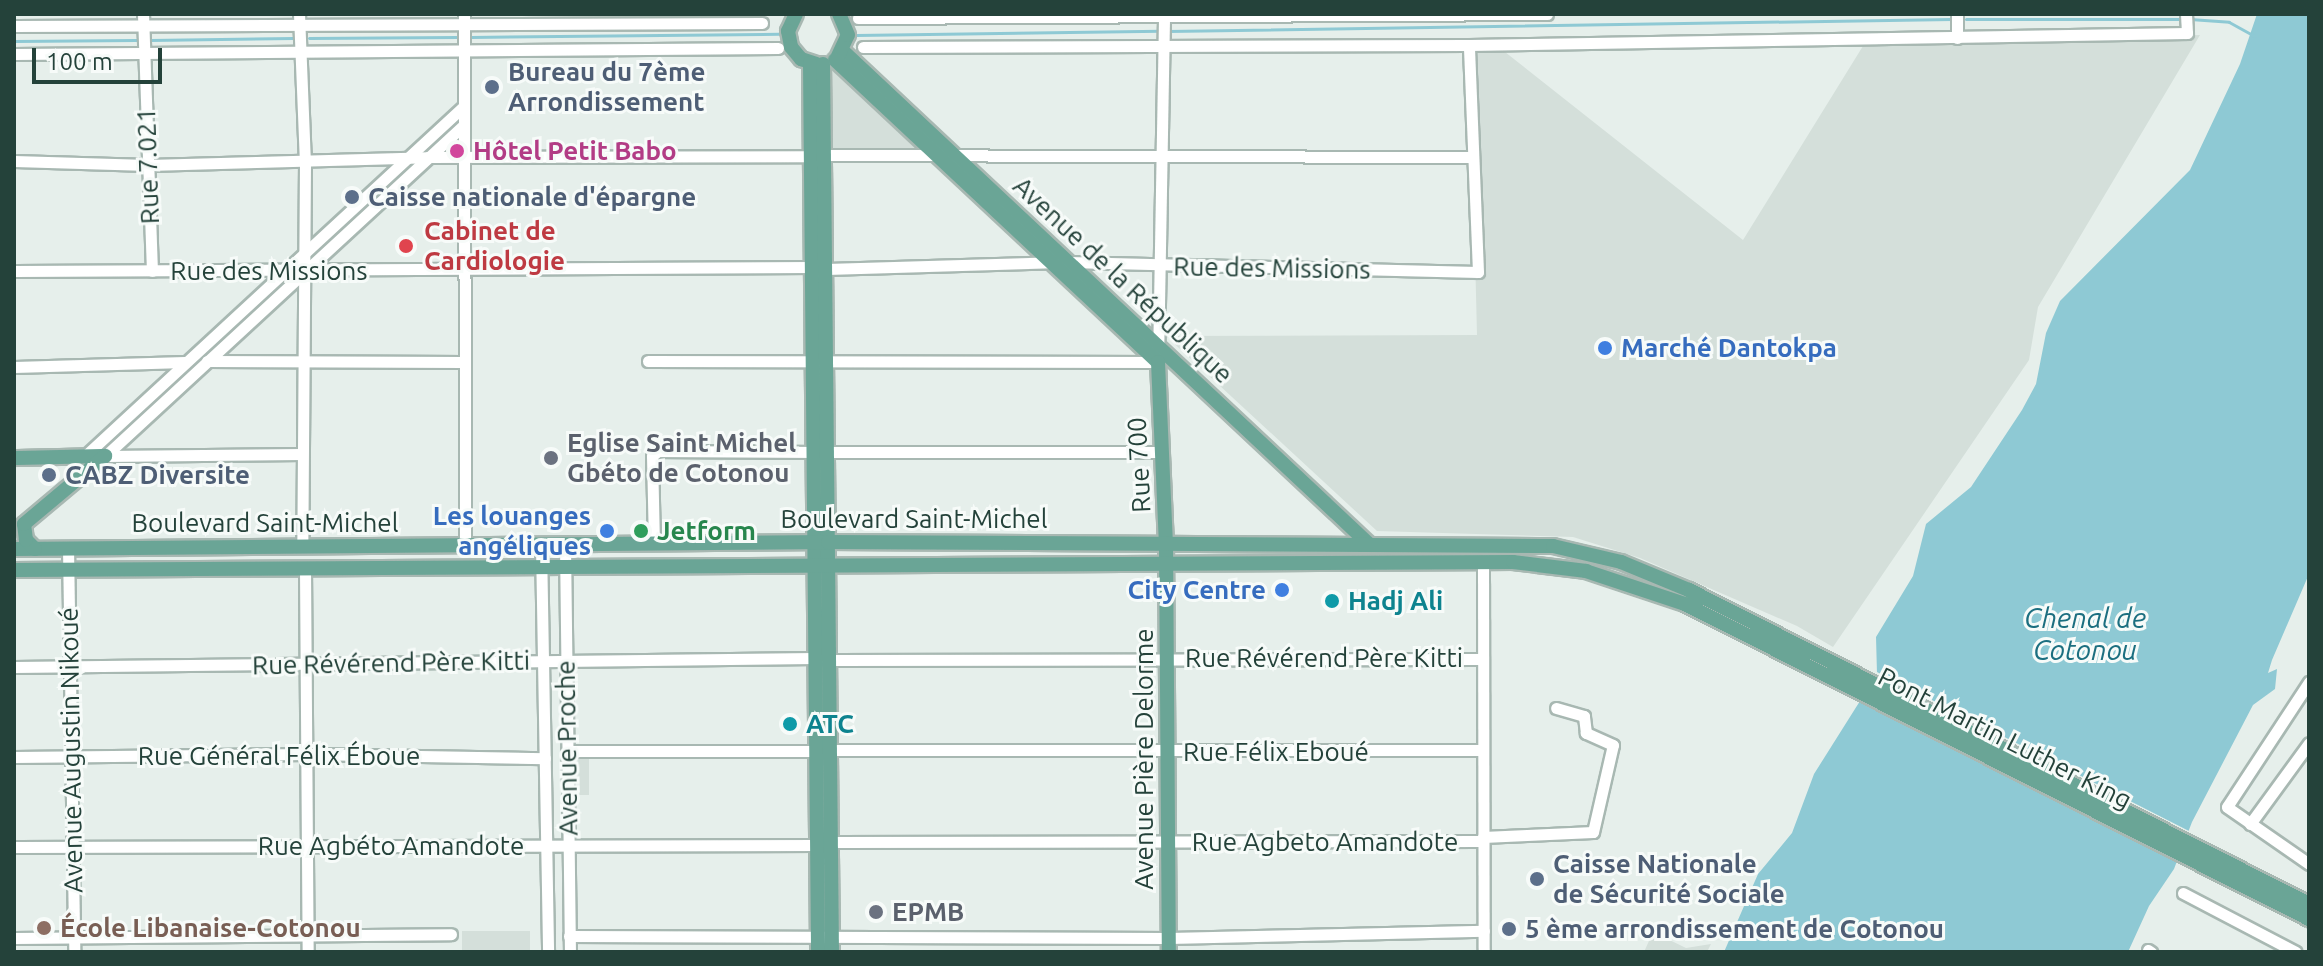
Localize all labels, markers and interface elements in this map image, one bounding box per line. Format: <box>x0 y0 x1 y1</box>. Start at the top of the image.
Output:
scale bar <box>36 32 166 82</box>
text: 100 m <box>46 48 113 75</box>
place label: Bureau du 7ème Arrondissement <box>508 56 705 118</box>
marker: Bureau du 7ème Arrondissement <box>483 78 501 96</box>
street label: Rue 7.021 <box>130 107 166 225</box>
place label: Hôtel Petit Babo <box>473 135 677 167</box>
marker: Hôtel Petit Babo <box>448 142 466 160</box>
street label: Avenue de la République <box>1007 170 1239 390</box>
place label: Caisse nationale d'épargne <box>368 181 696 213</box>
marker: Caisse nationale d'épargne <box>343 188 361 206</box>
place label: Cabinet de Cardiologie <box>424 215 565 276</box>
marker: Cabinet de Cardiologie <box>395 235 417 257</box>
street label: Rue des Missions <box>1173 251 1371 285</box>
street label: Rue des Missions <box>170 255 368 287</box>
place label: Marché Dantokpa <box>1621 332 1837 364</box>
marker: Marché Dantokpa <box>1596 339 1614 357</box>
street label: Rue 700 <box>1121 417 1157 513</box>
place label: Eglise Saint Michel Gbéto de Cotonou <box>567 427 796 488</box>
marker: Eglise Saint Michel Gbéto de Cotonou <box>542 449 560 467</box>
place label: CABZ Diversite <box>65 459 250 491</box>
marker: CABZ Diversite <box>40 466 58 484</box>
place label: Les louanges angéliques <box>433 500 591 562</box>
street label: Boulevard Saint-Michel <box>781 503 1047 535</box>
street label: Boulevard Saint-Michel <box>132 507 398 539</box>
place label: Jetform <box>657 515 756 547</box>
marker: Les louanges angéliques <box>598 522 616 540</box>
marker: Jetform <box>632 522 650 540</box>
place label: City Centre <box>1128 574 1266 606</box>
marker: City Centre <box>1273 581 1291 599</box>
place label: Hadj Ali <box>1348 585 1443 617</box>
marker: Hadj Ali <box>1323 592 1341 610</box>
water label: Chenal de Cotonou <box>2024 601 2146 667</box>
street label: Avenue Augustin Nikoué <box>53 607 89 893</box>
street label: Avenue Pière Delorme <box>1128 628 1160 890</box>
street label: Rue Révérend Père Kitti <box>1185 642 1463 674</box>
street label: Rue Révérend Père Kitti <box>252 645 530 681</box>
street label: Avenue Proche <box>550 660 584 836</box>
street label: Pont Martin Luther King <box>1873 660 2137 816</box>
place label: ATC <box>806 708 854 740</box>
marker: ATC <box>781 715 799 733</box>
street label: Rue Félix Eboué <box>1183 736 1369 768</box>
street label: Rue Général Félix Éboue <box>138 740 420 772</box>
street label: Rue Agbeto Amandote <box>1192 826 1458 858</box>
street label: Rue Agbéto Amandote <box>258 830 524 862</box>
place label: Caisse Nationale de Sécurité Sociale <box>1553 848 1785 910</box>
marker: Caisse Nationale de Sécurité Sociale <box>1528 870 1546 888</box>
place label: EPMB <box>892 896 964 928</box>
marker: EPMB <box>867 903 885 921</box>
place label: École Libanaise-Cotonou <box>60 912 361 944</box>
place label: 5 ème arrondissement de Cotonou <box>1525 913 1944 945</box>
marker: École Libanaise-Cotonou <box>35 919 53 937</box>
marker: 5 ème arrondissement de Cotonou <box>1500 920 1518 938</box>

